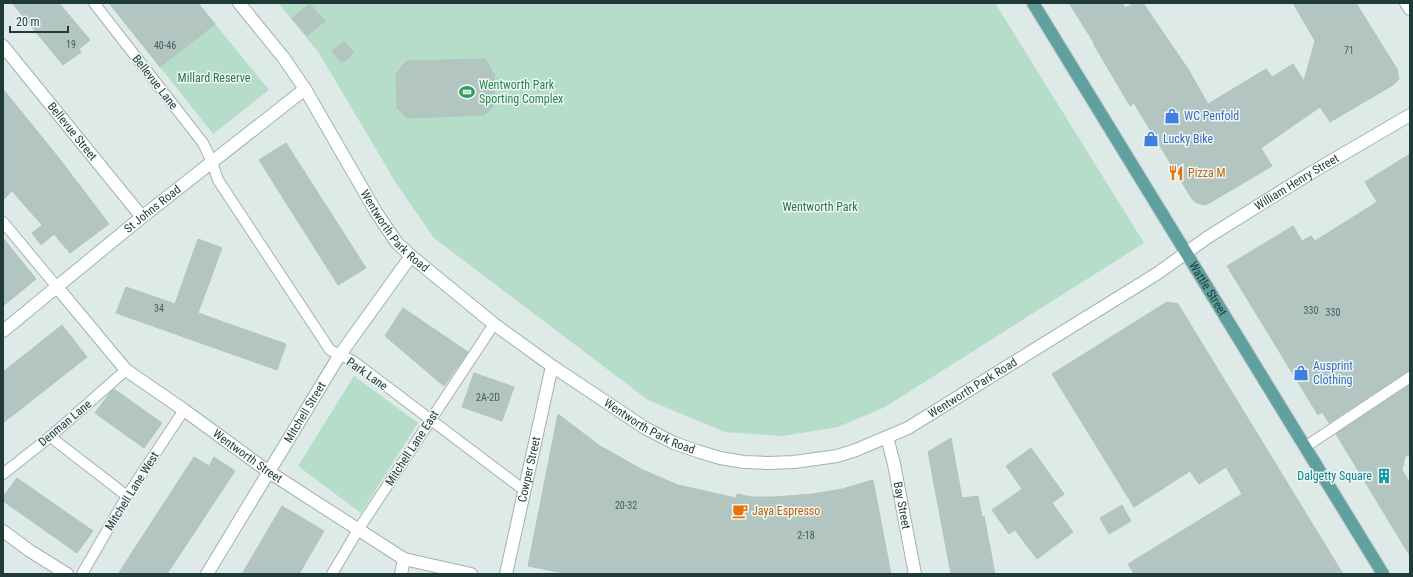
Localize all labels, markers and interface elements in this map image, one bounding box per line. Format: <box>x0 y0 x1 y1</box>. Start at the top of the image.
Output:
scale bar <box>10 8 68 34</box>
text: 20 m <box>16 15 40 29</box>
house number: 19 <box>66 39 76 50</box>
house number: 40-46 <box>154 40 176 51</box>
house number: 71 <box>1344 45 1354 56</box>
street label: Bellevue Lane <box>129 52 181 112</box>
park label: Millard Reserve <box>178 71 251 85</box>
place label: Wentworth Park Sporting Complex <box>479 78 563 106</box>
sports icon: Wentworth Park Sporting Complex <box>458 83 476 101</box>
street label: Bellevue Street <box>45 99 100 164</box>
shop icon: WC Penfold <box>1163 107 1181 125</box>
place label: WC Penfold <box>1184 109 1239 123</box>
shop icon: Lucky Bike <box>1142 130 1160 148</box>
place label: Lucky Bike <box>1163 132 1214 146</box>
street label: William Henry Street <box>1252 151 1342 213</box>
restaurant icon: Pizza M <box>1167 164 1185 182</box>
place label: Pizza M <box>1188 166 1226 180</box>
street label: St Johns Road <box>121 182 184 236</box>
street label: Wentworth Park Road <box>358 187 432 275</box>
park label: Wentworth Park <box>782 200 858 214</box>
street label: Wattle Street <box>1186 259 1230 319</box>
house number: 34 <box>154 303 164 314</box>
house number: 330 <box>1304 305 1318 316</box>
house number: 330 <box>1326 307 1340 318</box>
street label: Park Lane <box>344 355 391 393</box>
street label: Wentworth Park Road <box>926 355 1020 421</box>
place label: Ausprint Clothing <box>1313 359 1353 387</box>
shop icon: Ausprint Clothing <box>1292 364 1310 382</box>
street label: Mitchell Street <box>281 379 329 445</box>
house number: 2A-2D <box>476 392 500 403</box>
street label: Wentworth Park Road <box>601 396 697 457</box>
street label: Denman Lane <box>36 397 95 449</box>
street label: Mitchell Lane East <box>382 407 442 488</box>
street label: Wentworth Street <box>210 426 285 486</box>
street label: Cowper Street <box>515 435 543 504</box>
street label: Mitchell Lane West <box>102 449 162 533</box>
building icon: Dalgetty Square <box>1375 467 1393 485</box>
place label: Dalgetty Square <box>1297 469 1372 483</box>
street label: Bay Street <box>891 480 913 531</box>
house number: 20-32 <box>615 500 637 511</box>
cafe icon: Jaya Espresso <box>731 502 749 520</box>
place label: Jaya Espresso <box>752 504 820 518</box>
house number: 2-18 <box>797 530 815 541</box>

